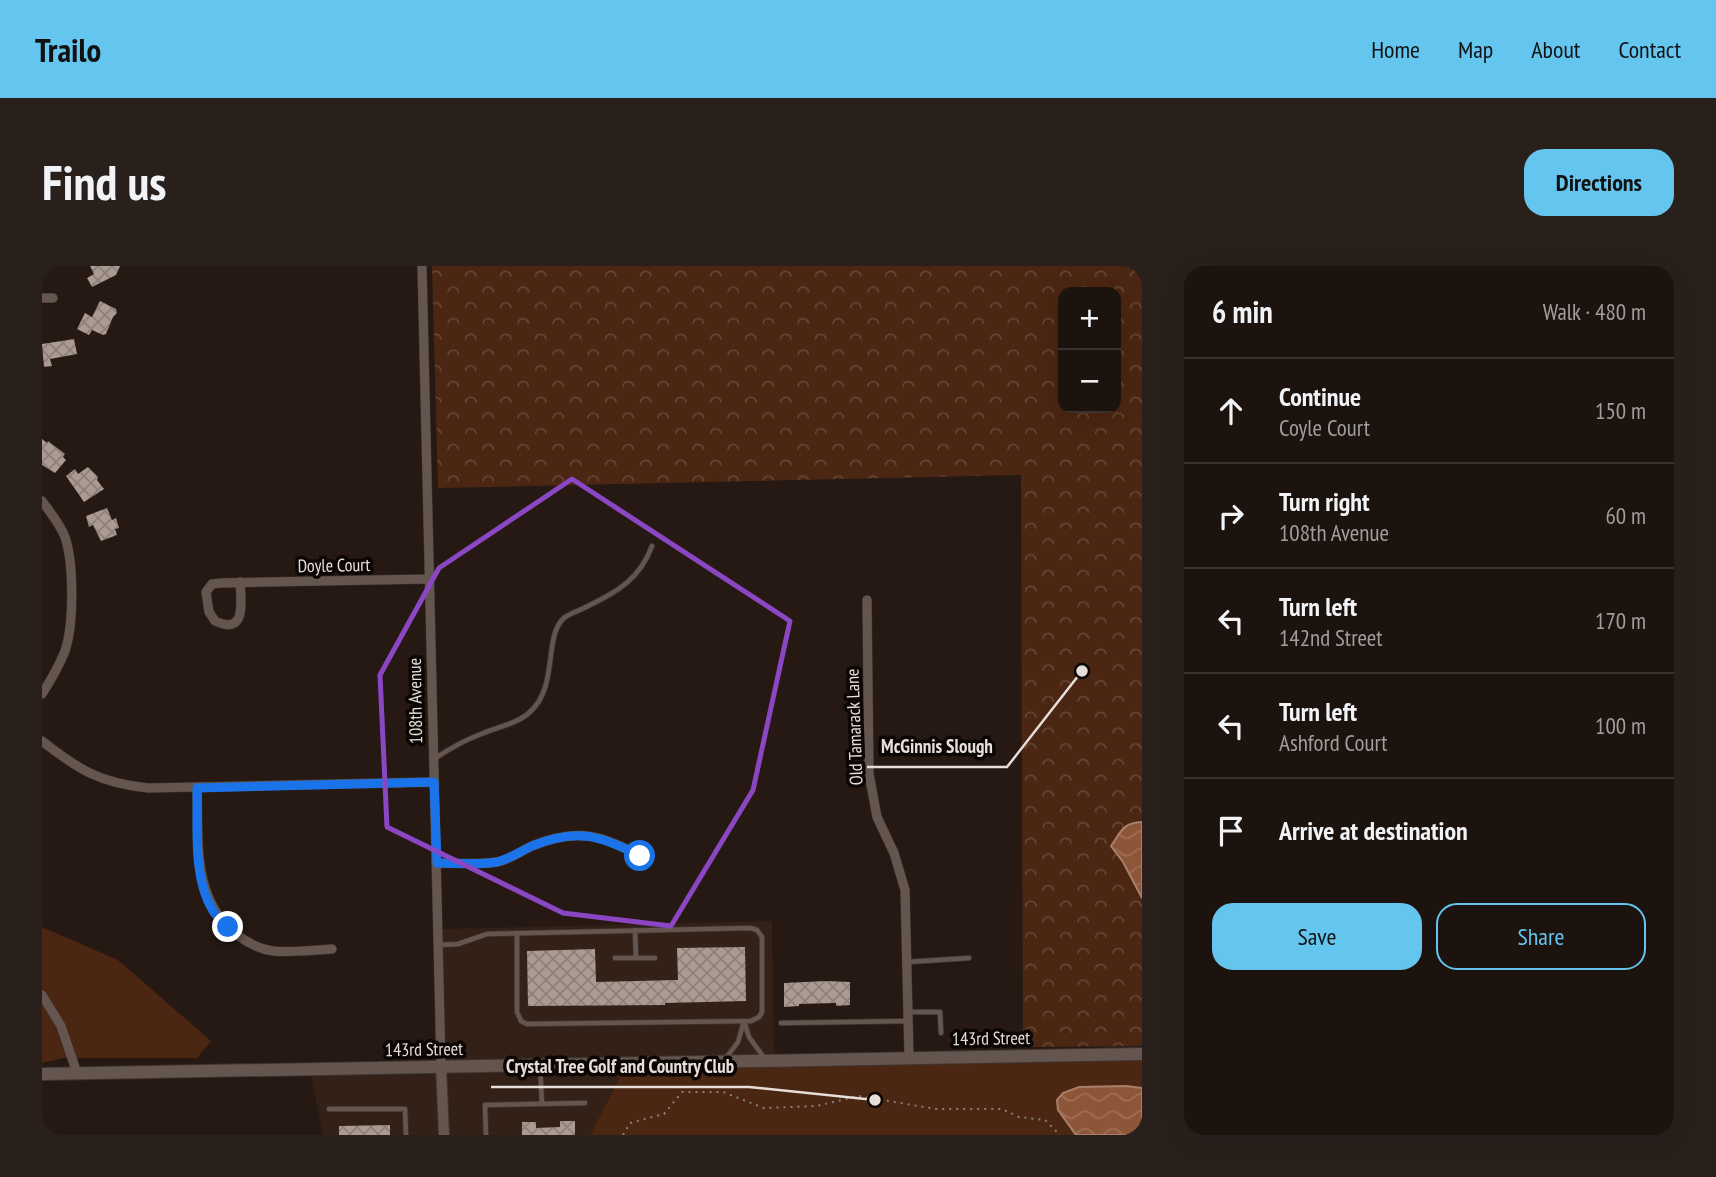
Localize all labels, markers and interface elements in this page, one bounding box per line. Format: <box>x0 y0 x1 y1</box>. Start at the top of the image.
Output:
text: Trailo <box>35 28 101 71</box>
text: Home <box>1371 34 1420 65</box>
text: Map <box>1458 34 1493 65</box>
text: About <box>1531 34 1580 65</box>
text: Contact <box>1618 34 1681 65</box>
button: Directions <box>1524 149 1674 216</box>
text: Find us <box>42 150 166 214</box>
map controls <box>1058 287 1121 413</box>
button: + <box>1058 287 1121 350</box>
text: 6 min <box>1212 292 1273 331</box>
text: Walk · 480 m <box>1543 297 1646 326</box>
button: − <box>1058 350 1121 413</box>
text: Continue <box>1279 380 1361 413</box>
icon: ahead <box>1212 392 1250 430</box>
text: 150 m <box>1595 396 1646 425</box>
text: Coyle Court <box>1279 413 1370 442</box>
text: Turn right <box>1279 485 1370 518</box>
icon: right <box>1212 497 1250 535</box>
text: 60 m <box>1605 501 1646 530</box>
text: 108th Avenue <box>1279 518 1389 547</box>
street label: Doyle Court <box>297 553 371 577</box>
text: Turn left <box>1279 590 1357 623</box>
icon: left <box>1212 602 1250 640</box>
text: 170 m <box>1595 606 1646 635</box>
text: 142nd Street <box>1279 623 1383 652</box>
street label: 108th Avenue <box>403 658 427 744</box>
street label: Old Tamarack Lane <box>840 668 868 786</box>
text: Turn left <box>1279 695 1357 728</box>
icon: left <box>1212 707 1250 745</box>
text: 100 m <box>1595 711 1646 740</box>
callout: McGinnis Slough <box>867 727 1007 767</box>
text: Ashford Court <box>1279 728 1388 757</box>
text: McGinnis Slough <box>881 734 993 758</box>
icon: arrive <box>1212 812 1250 850</box>
text: Arrive at destination <box>1279 814 1468 847</box>
route start <box>624 840 655 871</box>
button: Save <box>1212 903 1422 970</box>
button: Share <box>1436 903 1646 970</box>
route end <box>212 911 243 942</box>
street label: 143rd Street <box>952 1026 1030 1050</box>
street label: 143rd Street <box>385 1037 463 1061</box>
callout: Crystal Tree Golf and Country Club <box>491 1047 749 1087</box>
text: Crystal Tree Golf and Country Club <box>506 1054 734 1078</box>

